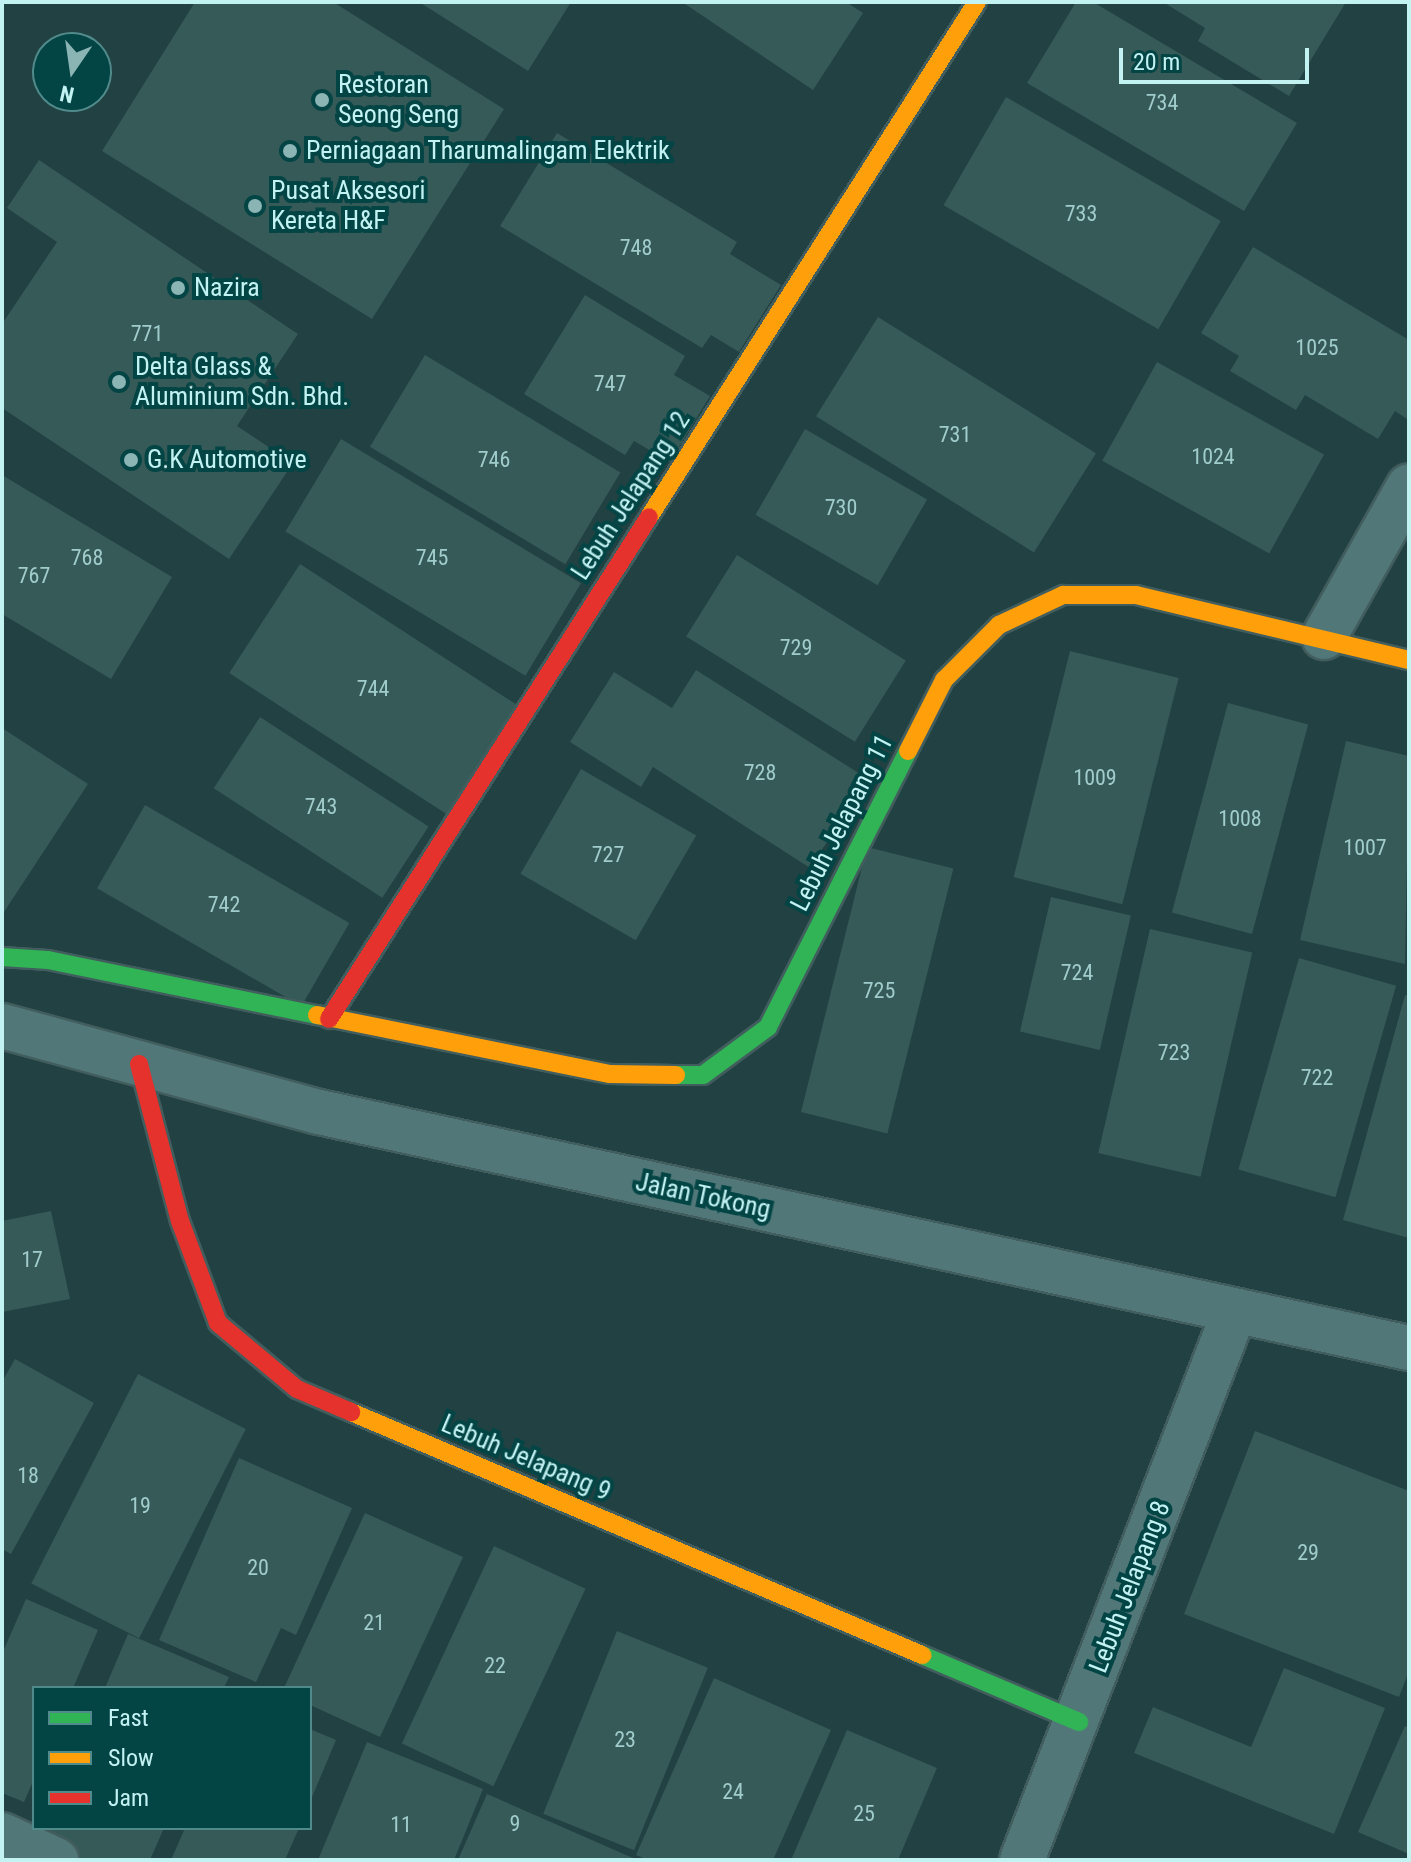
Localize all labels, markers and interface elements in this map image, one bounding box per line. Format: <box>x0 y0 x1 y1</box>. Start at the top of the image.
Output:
north arrow <box>32 32 112 112</box>
scale bar <box>1123 32 1313 82</box>
text: 20 m <box>1133 48 1180 76</box>
place label: Restoran Seong Seng <box>338 69 459 130</box>
text: N <box>58 80 76 108</box>
house number: 734 <box>1146 90 1178 116</box>
marker: Restoran Seong Seng <box>313 91 331 109</box>
place label: Perniagaan Tharumalingam Elektrik <box>306 135 670 167</box>
marker: Perniagaan Tharumalingam Elektrik <box>281 142 299 160</box>
place label: Pusat Aksesori Kereta H&F <box>271 175 426 236</box>
marker: Pusat Aksesori Kereta H&F <box>246 197 264 215</box>
house number: 733 <box>1065 201 1097 227</box>
house number: 748 <box>620 235 652 261</box>
place label: Nazira <box>194 272 260 304</box>
marker: Nazira <box>169 279 187 297</box>
house number: 771 <box>131 321 163 347</box>
house number: 1025 <box>1295 335 1339 361</box>
place label: Delta Glass & Aluminium Sdn. Bhd. <box>135 351 349 412</box>
house number: 747 <box>594 371 626 397</box>
marker: Delta Glass & Aluminium Sdn. Bhd. <box>110 373 128 391</box>
street label: Lebuh Jelapang 12 <box>565 406 697 586</box>
house number: 731 <box>939 422 971 448</box>
place label: G.K Automotive <box>147 444 307 476</box>
house number: 1024 <box>1191 444 1235 470</box>
house number: 746 <box>478 447 510 473</box>
marker: G.K Automotive <box>122 451 140 469</box>
house number: 730 <box>825 495 857 521</box>
house number: 768 <box>71 545 103 571</box>
house number: 745 <box>416 545 448 571</box>
house number: 767 <box>18 563 50 589</box>
house number: 729 <box>780 635 812 661</box>
house number: 744 <box>357 676 389 702</box>
street label: Lebuh Jelapang 11 <box>784 730 900 916</box>
house number: 728 <box>744 760 776 786</box>
house number: 1009 <box>1073 765 1117 791</box>
house number: 743 <box>305 794 337 820</box>
house number: 1008 <box>1218 806 1262 832</box>
house number: 1007 <box>1343 835 1387 861</box>
house number: 727 <box>592 842 624 868</box>
house number: 742 <box>208 892 240 918</box>
house number: 724 <box>1061 960 1093 986</box>
house number: 725 <box>863 978 895 1004</box>
house number: 723 <box>1158 1040 1190 1066</box>
house number: 722 <box>1301 1065 1333 1091</box>
street label: Jalan Tokong <box>633 1166 773 1226</box>
house number: 17 <box>21 1247 43 1273</box>
street label: Lebuh Jelapang 9 <box>437 1408 615 1508</box>
house number: 18 <box>17 1463 39 1489</box>
house number: 19 <box>129 1493 151 1519</box>
street label: Lebuh Jelapang 8 <box>1083 1497 1177 1677</box>
house number: 29 <box>1297 1540 1319 1566</box>
house number: 20 <box>247 1555 269 1581</box>
house number: 21 <box>363 1610 385 1636</box>
house number: 22 <box>484 1653 506 1679</box>
legend <box>32 1686 312 1830</box>
text: Fast <box>108 1704 149 1732</box>
house number: 23 <box>614 1727 636 1753</box>
text: Slow <box>108 1744 154 1772</box>
house number: 24 <box>722 1779 744 1805</box>
text: Jam <box>108 1784 149 1812</box>
house number: 25 <box>853 1801 875 1827</box>
house number: 9 <box>510 1811 520 1837</box>
house number: 11 <box>390 1812 412 1838</box>

